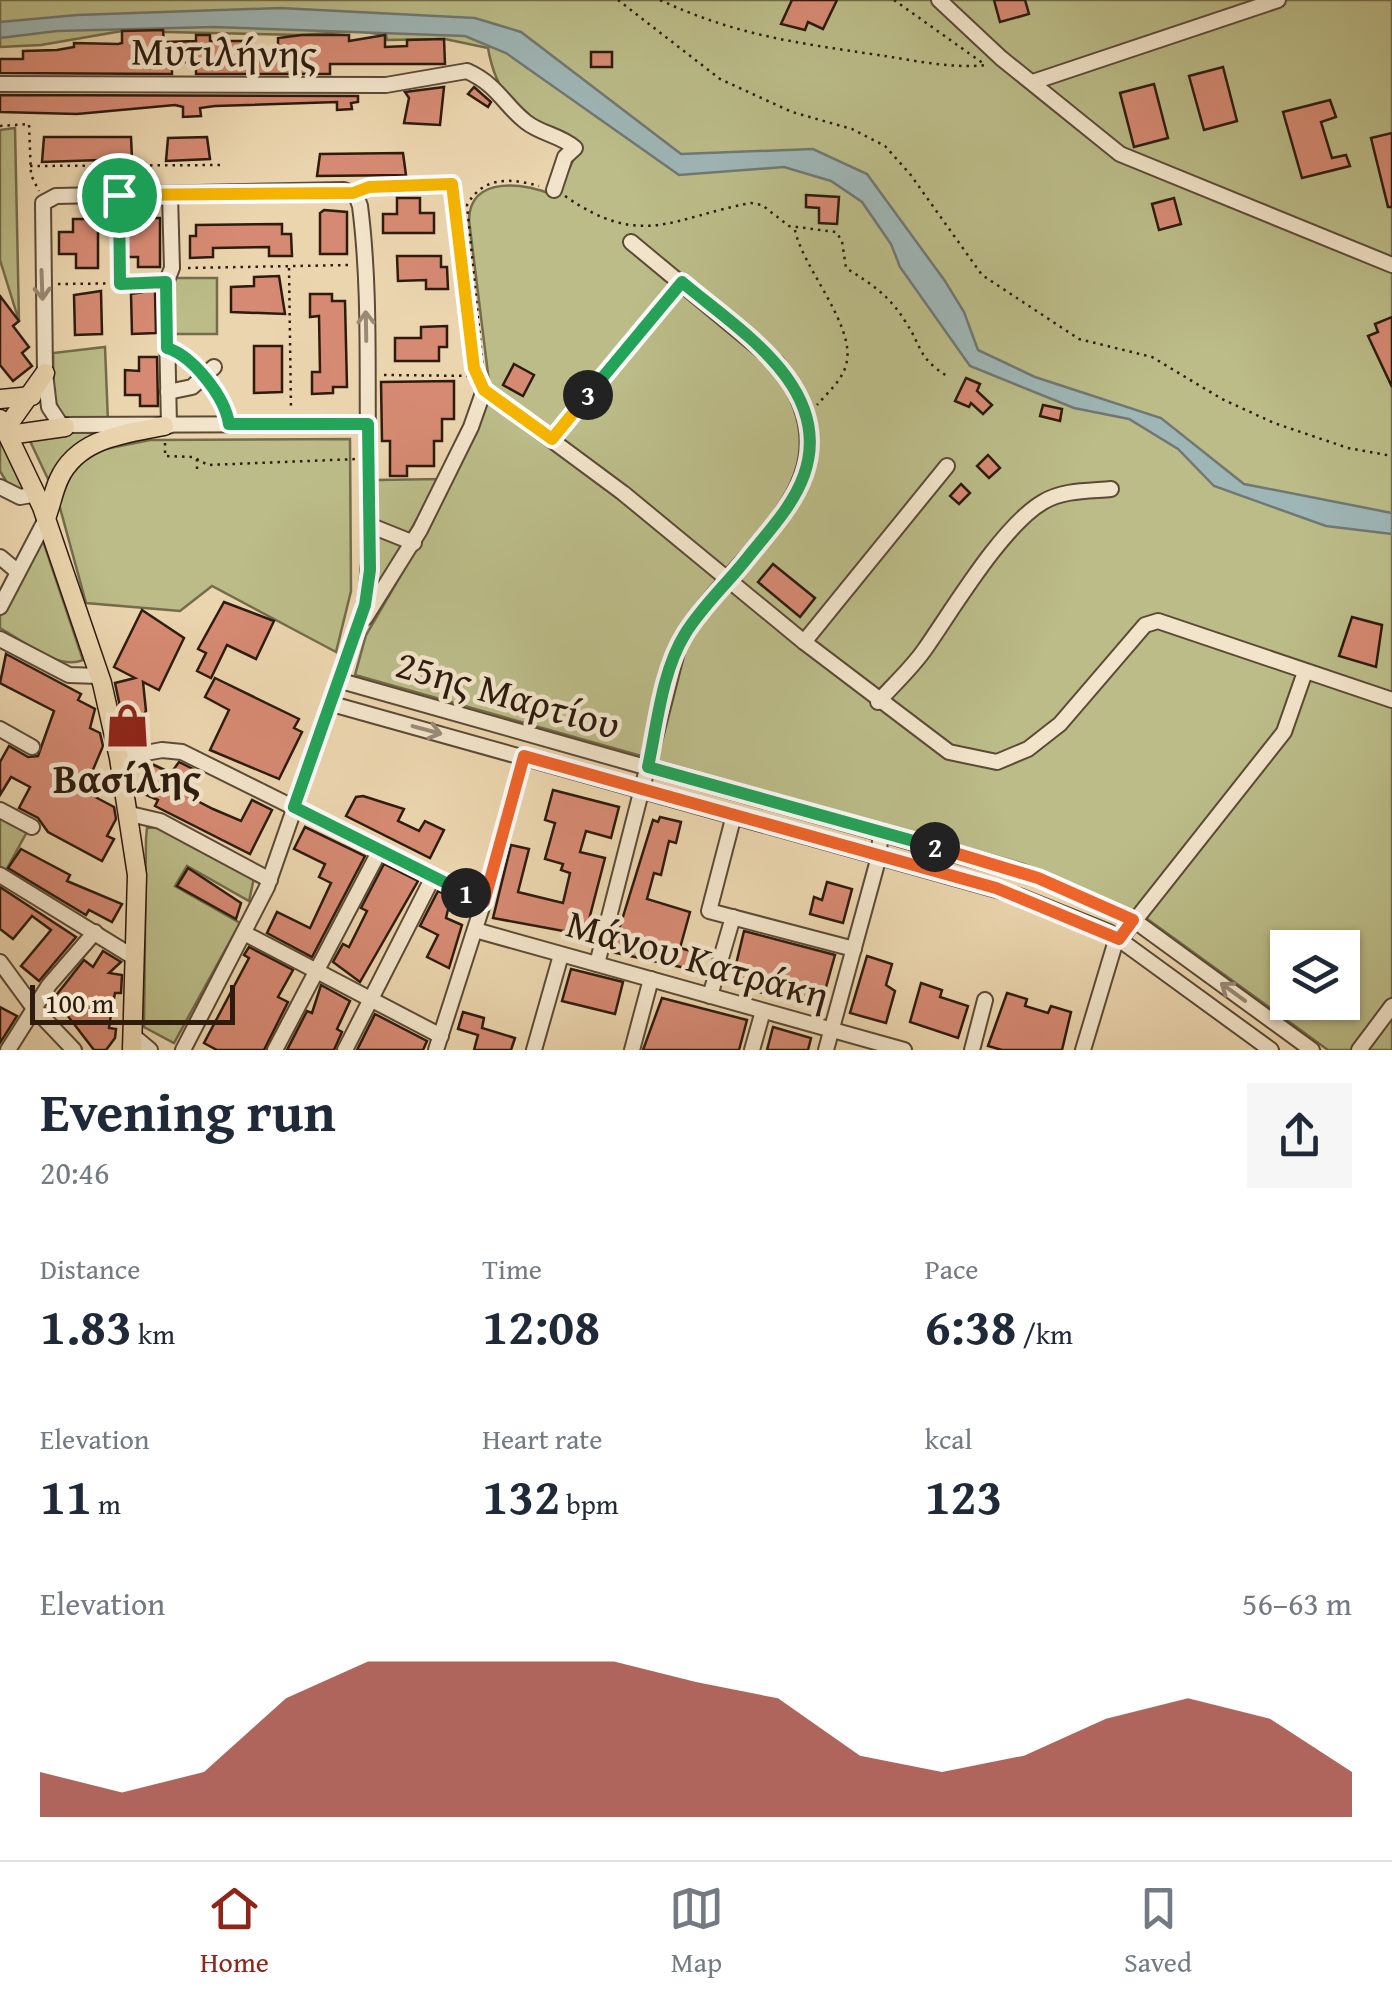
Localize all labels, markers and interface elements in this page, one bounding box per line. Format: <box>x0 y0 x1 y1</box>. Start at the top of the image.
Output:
street label: Μυτιλήνης <box>131 20 317 83</box>
pin <box>77 153 162 238</box>
icon: arrive <box>92 168 147 223</box>
one-way arrow <box>32 269 51 301</box>
one-way arrow <box>356 311 376 344</box>
pin: 3 <box>563 370 613 420</box>
text: 3 <box>581 374 595 415</box>
street label: 25ης Μαρτίου <box>389 633 627 754</box>
shop icon: Βασίλης <box>103 701 151 749</box>
one-way arrow <box>410 722 442 740</box>
place label: Βασίλης <box>53 748 201 807</box>
pin: 2 <box>910 822 960 872</box>
text: 2 <box>928 826 942 867</box>
pin: 1 <box>441 868 491 918</box>
text: 1 <box>459 872 473 913</box>
street label: Μάνου Κατράκη <box>560 893 836 1024</box>
map controls <box>1270 930 1360 1020</box>
button: layers <box>1270 930 1360 1020</box>
scale bar <box>30 980 235 1024</box>
text: 100 m <box>45 982 114 1023</box>
one-way arrow <box>1220 982 1247 1003</box>
text: Evening run <box>40 1071 336 1151</box>
button: share <box>1247 1083 1352 1188</box>
text: 20:46 <box>40 1149 109 1196</box>
text: Distance <box>40 1248 140 1289</box>
text: Time <box>482 1248 542 1289</box>
text: Pace <box>925 1248 979 1289</box>
text: 1.83 <box>40 1289 132 1362</box>
text: 12:08 <box>482 1289 600 1362</box>
text: 6:38 <box>925 1289 1017 1362</box>
text: km <box>132 1313 175 1354</box>
text: /km <box>1017 1313 1073 1354</box>
text: Elevation <box>40 1418 150 1459</box>
text: Heart rate <box>482 1418 602 1459</box>
text: kcal <box>925 1418 972 1459</box>
text: 11 <box>40 1459 92 1532</box>
text: 132 <box>482 1459 560 1532</box>
text: 123 <box>925 1459 1002 1532</box>
text: m <box>92 1483 121 1524</box>
text: bpm <box>560 1483 619 1524</box>
text: Elevation <box>40 1580 165 1627</box>
text: 56–63 m <box>1242 1580 1352 1627</box>
tab: Home <box>200 1881 269 1982</box>
tab: Map <box>669 1881 724 1982</box>
tab: Saved <box>1124 1881 1192 1982</box>

